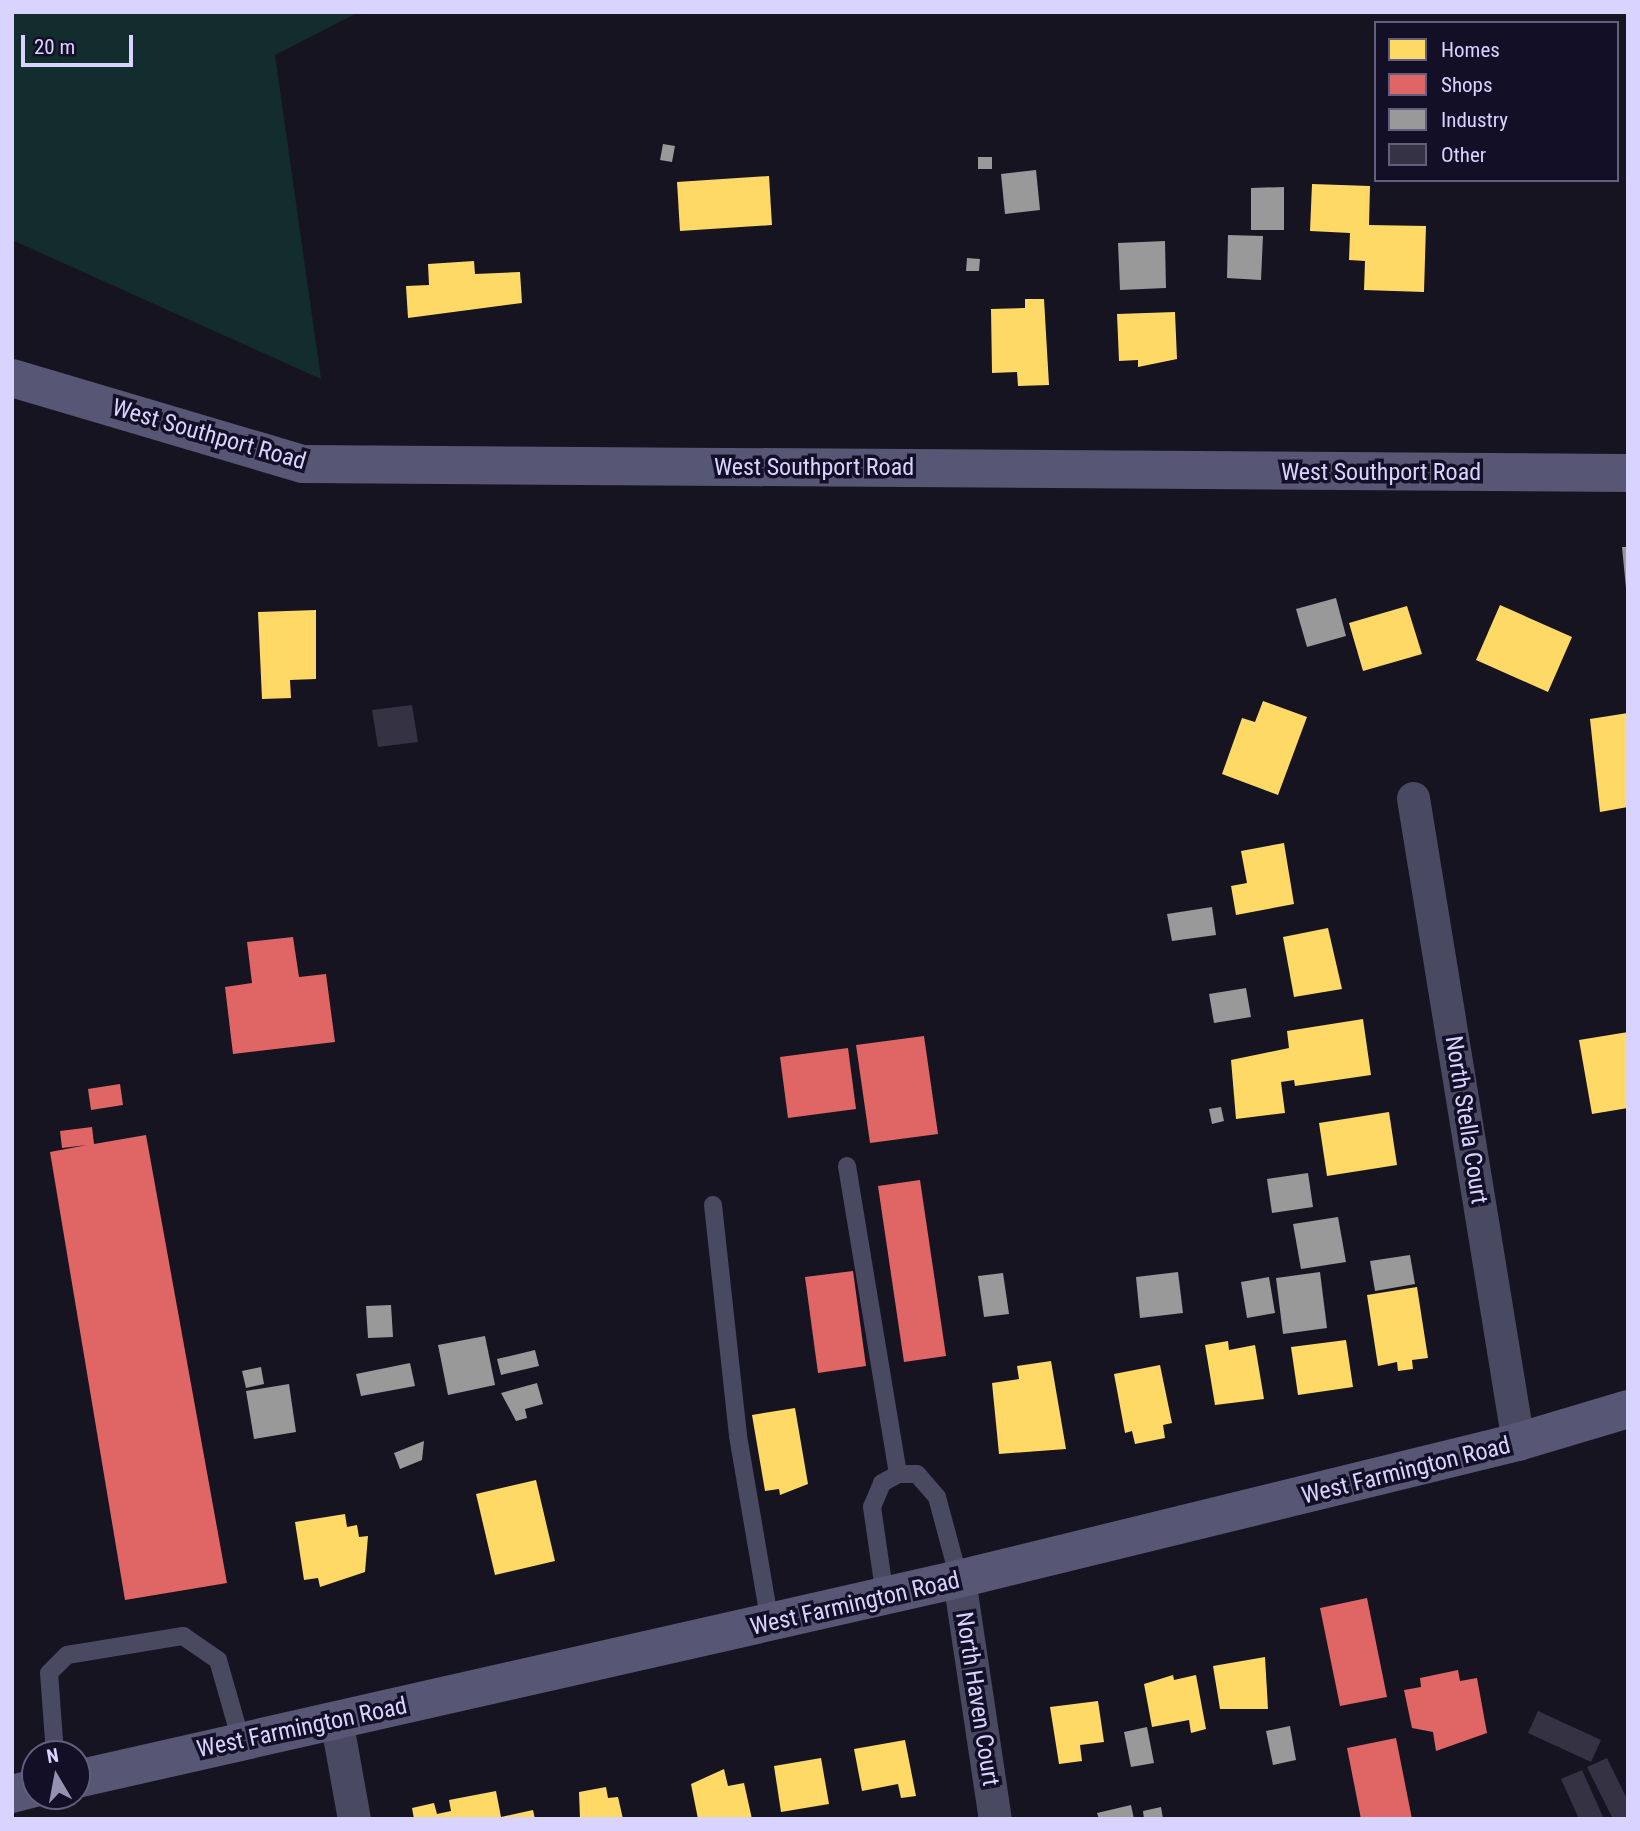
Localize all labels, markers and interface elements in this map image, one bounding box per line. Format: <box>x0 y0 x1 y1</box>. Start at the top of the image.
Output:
scale bar <box>24 21 136 65</box>
legend <box>1374 21 1619 182</box>
text: 20 m <box>34 35 75 59</box>
text: Homes <box>1441 38 1500 62</box>
text: Shops <box>1441 73 1493 97</box>
text: Industry <box>1441 108 1508 132</box>
text: Other <box>1441 143 1486 167</box>
street label: West Southport Road <box>109 394 309 476</box>
street label: West Southport Road <box>714 454 914 482</box>
street label: West Southport Road <box>1281 459 1481 487</box>
street label: North Stella Court <box>1438 1034 1494 1206</box>
street label: West Farmington Road <box>1299 1431 1513 1511</box>
street label: West Farmington Road <box>748 1566 962 1642</box>
street label: North Haven Court <box>949 1610 1005 1788</box>
street label: West Farmington Road <box>194 1692 410 1764</box>
north arrow <box>21 1740 91 1810</box>
text: N <box>45 1743 60 1768</box>

